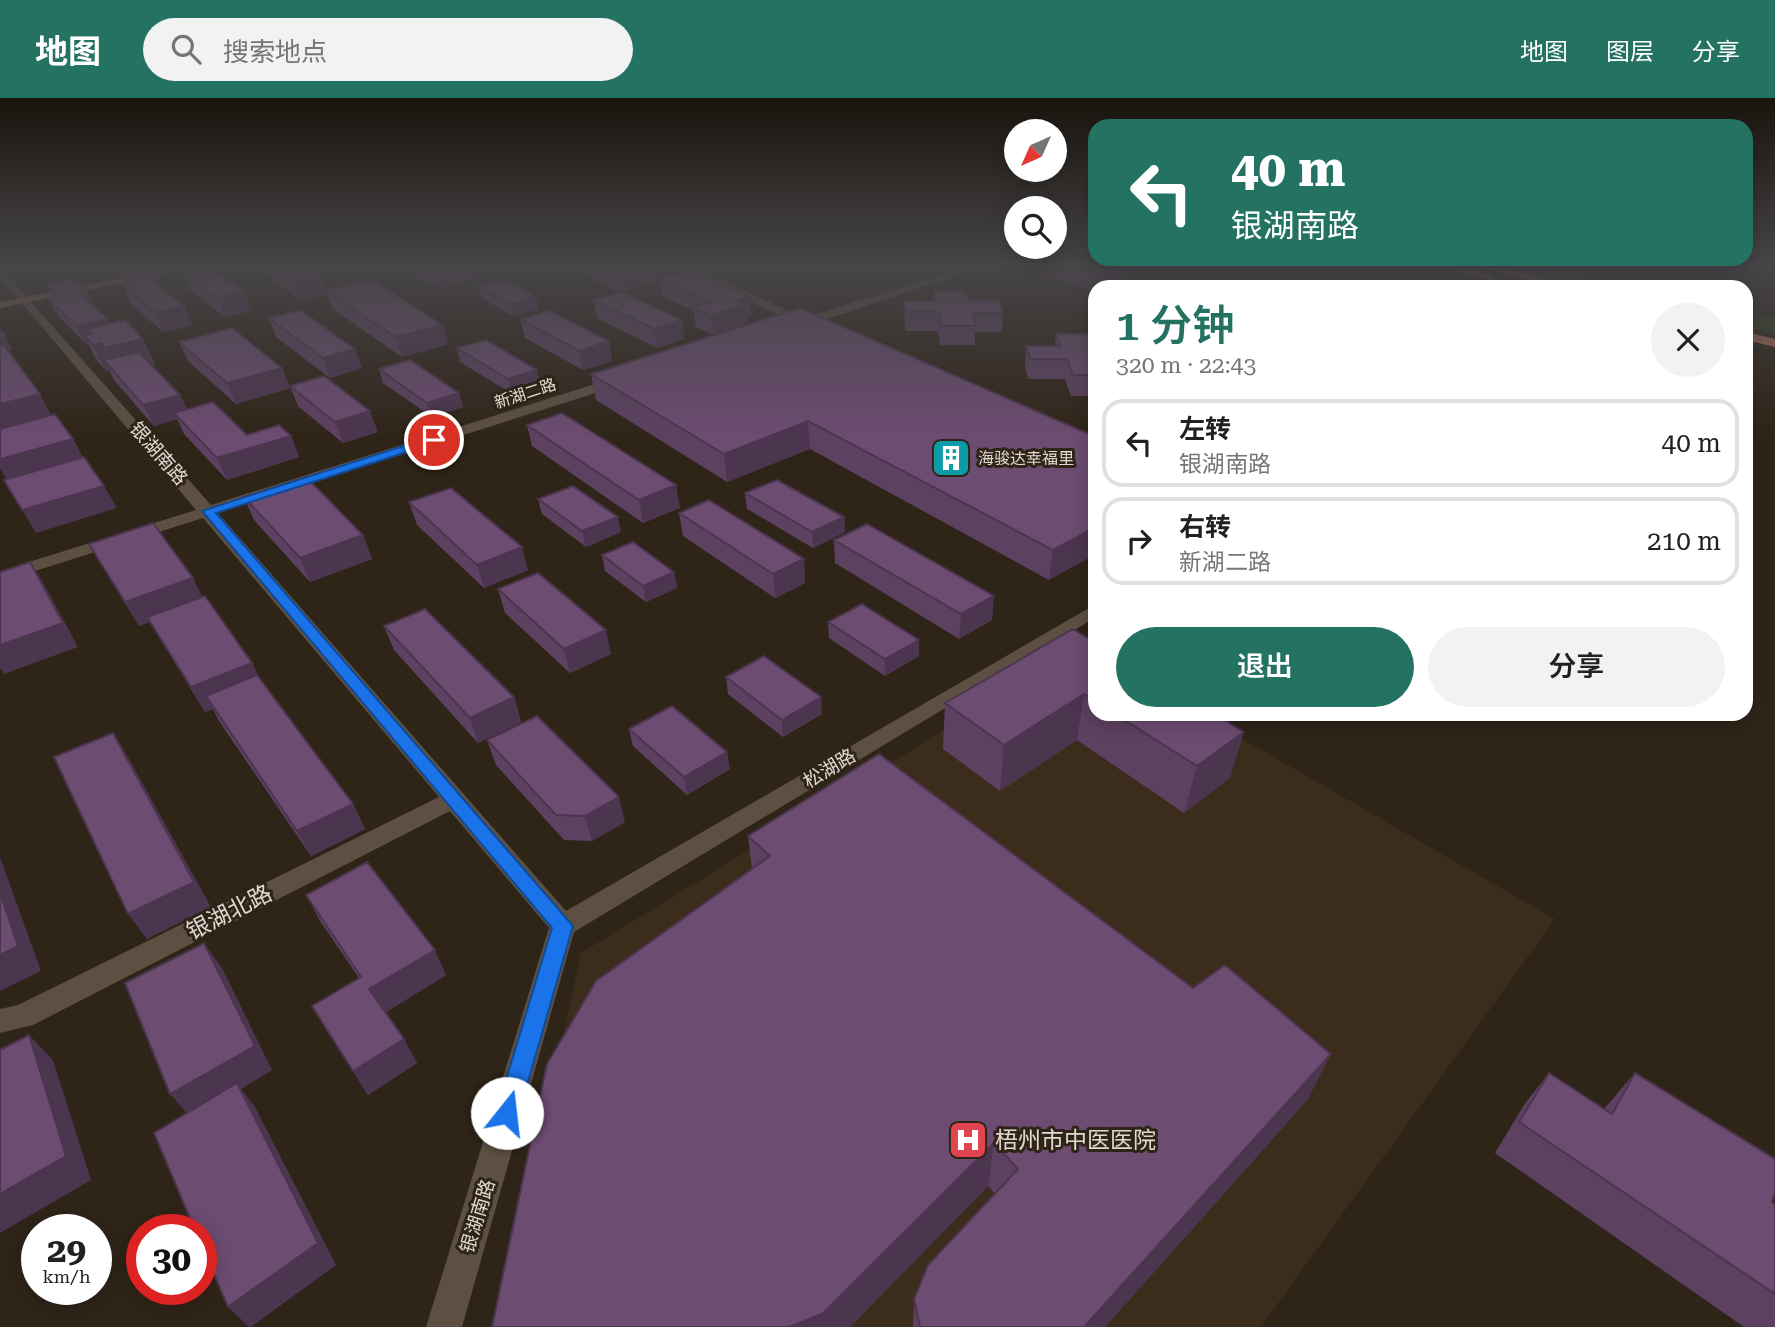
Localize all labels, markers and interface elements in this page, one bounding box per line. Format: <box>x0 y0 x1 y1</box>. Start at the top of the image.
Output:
search box <box>143 18 633 81</box>
icon: search <box>167 30 205 68</box>
text: 地图 <box>35 32 101 71</box>
text: 搜索地点 <box>223 37 327 67</box>
text: 地图 <box>1520 38 1568 66</box>
text: 图层 <box>1606 38 1654 66</box>
text: 分享 <box>1692 38 1740 66</box>
north arrow <box>1004 119 1068 182</box>
map controls <box>1004 119 1067 259</box>
text: 40 m <box>1231 141 1346 198</box>
icon: left <box>1116 147 1207 238</box>
button: search <box>1004 196 1067 259</box>
text: 银湖南路 <box>1231 207 1359 245</box>
text: 1 分钟 <box>1116 301 1234 350</box>
button: close <box>1651 303 1725 377</box>
text: 320 m · 22:43 <box>1116 352 1256 379</box>
street label: 新湖二路 <box>492 375 559 412</box>
pin <box>404 410 464 470</box>
text: 左转 <box>1179 414 1231 444</box>
street label: 银湖南路 <box>125 417 192 490</box>
icon: arrive <box>415 421 453 459</box>
icon: left <box>1120 424 1158 462</box>
text: 40 m <box>1662 428 1721 458</box>
building icon: 海骏达幸福里 <box>930 437 972 479</box>
place label: 海骏达幸福里 <box>978 449 1074 468</box>
text: 银湖南路 <box>1179 451 1271 478</box>
text: 右转 <box>1179 512 1231 542</box>
icon: right <box>1120 522 1158 560</box>
text: 210 m <box>1647 526 1721 556</box>
text: 新湖二路 <box>1179 549 1271 576</box>
button: 退出 <box>1116 627 1414 707</box>
button: 分享 <box>1428 627 1725 707</box>
street label: 松湖路 <box>799 744 860 793</box>
street label: 银湖北路 <box>182 880 276 945</box>
position arrow <box>470 1076 544 1150</box>
hospital icon: 梧州市中医医院 <box>947 1119 989 1161</box>
place label: 梧州市中医医院 <box>995 1127 1156 1154</box>
street label: 银湖南路 <box>455 1176 500 1256</box>
speed limit sign: 30 <box>126 1214 217 1305</box>
text: 29 <box>47 1230 86 1271</box>
text: km/h <box>42 1266 91 1287</box>

